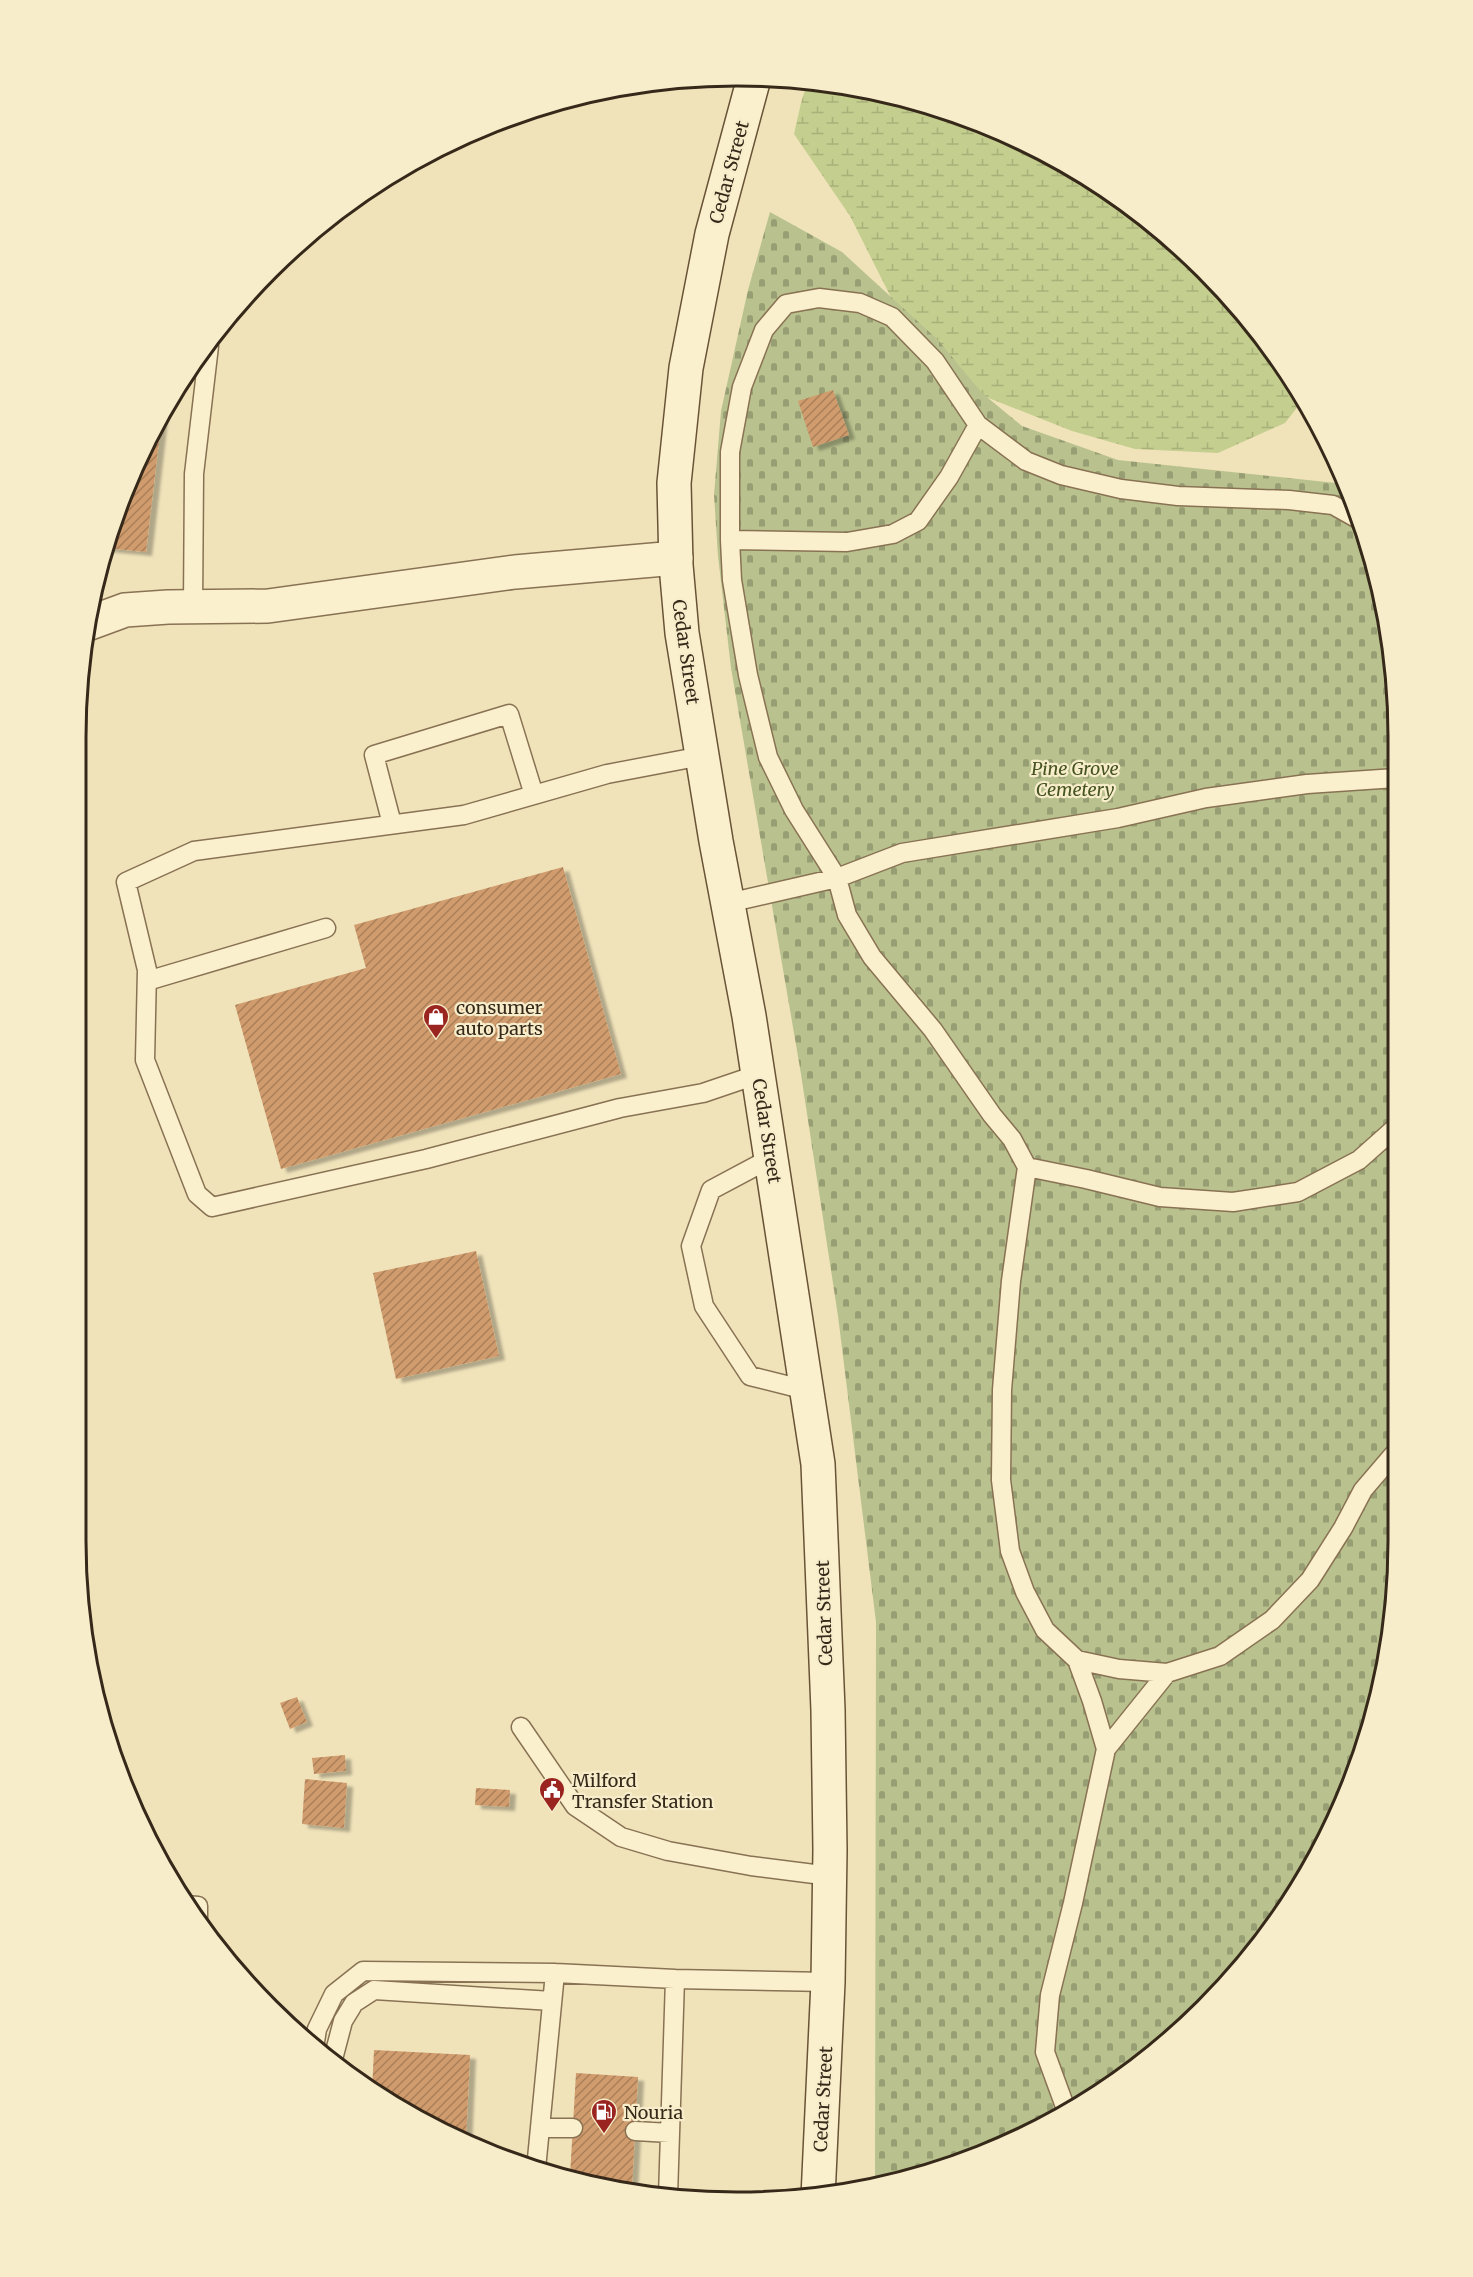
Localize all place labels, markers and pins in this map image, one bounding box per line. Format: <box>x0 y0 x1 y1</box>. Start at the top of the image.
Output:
place label: consumer auto parts <box>456 996 543 1040</box>
shop icon: consumer auto parts <box>421 1002 451 1040</box>
place label: Milford Transfer Station <box>572 1769 714 1813</box>
public building icon: Milford Transfer Station <box>537 1775 567 1813</box>
fuel station icon: Nouria <box>589 2097 619 2135</box>
place label: Nouria <box>624 2101 683 2124</box>

